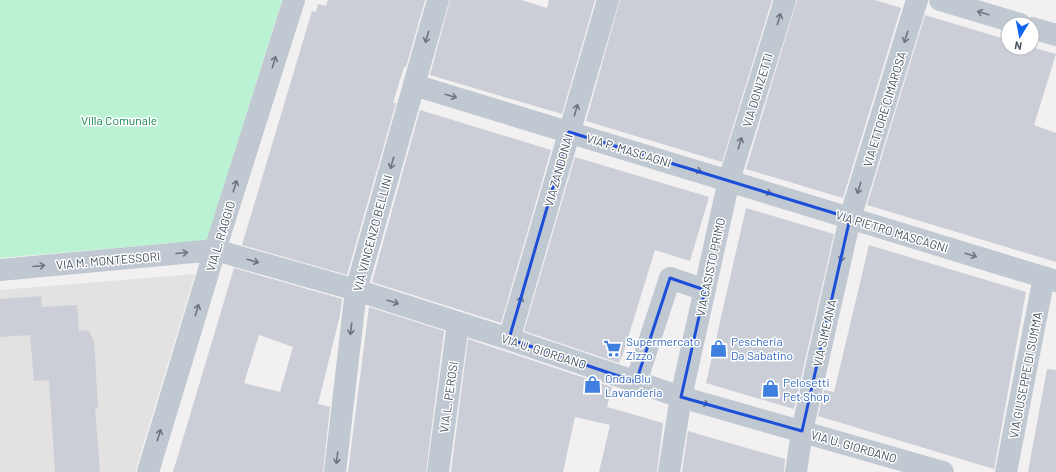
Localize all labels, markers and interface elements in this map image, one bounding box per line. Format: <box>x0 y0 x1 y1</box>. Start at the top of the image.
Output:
one-way arrow <box>976 9 989 16</box>
one-way arrow <box>776 13 783 26</box>
north arrow <box>1000 16 1040 56</box>
one-way arrow <box>423 31 430 44</box>
one-way arrow <box>902 31 909 44</box>
text: N <box>1013 39 1023 53</box>
street label: VIA ETTORE CIMAROSA <box>860 50 908 168</box>
street label: VIA DONIZETTI <box>739 51 775 129</box>
one-way arrow <box>271 56 278 69</box>
one-way arrow <box>444 93 457 100</box>
one-way arrow <box>573 103 580 116</box>
park label: Villa Comunale <box>81 113 157 127</box>
street label: VIA P. MASCAGNI <box>585 130 673 170</box>
street label: VIA ZANDONAI <box>541 132 575 208</box>
one-way arrow <box>737 137 744 150</box>
one-way arrow <box>388 156 395 169</box>
one-way arrow <box>689 167 702 174</box>
street label: VIA VINCENZO BELLINI <box>350 173 394 293</box>
one-way arrow <box>232 180 240 192</box>
one-way arrow <box>855 182 862 195</box>
one-way arrow <box>759 189 772 196</box>
street label: VIA L. RAGGIO <box>203 199 237 273</box>
street label: VIA PIETRO MASCAGNI <box>834 207 950 255</box>
street label: VIA CASISTO PRIMO <box>693 216 727 318</box>
street label: VIA M. MONTESSORI <box>55 248 161 272</box>
one-way arrow <box>837 249 845 262</box>
one-way arrow <box>175 250 188 257</box>
one-way arrow <box>964 252 977 259</box>
one-way arrow <box>246 258 259 265</box>
one-way arrow <box>32 262 45 270</box>
one-way arrow <box>517 295 524 308</box>
street label: VIA SIMEANA <box>809 298 839 368</box>
one-way arrow <box>386 299 399 306</box>
one-way arrow <box>194 304 201 317</box>
street label: VIA GIUSEPPE DI SUMMA <box>1006 311 1044 439</box>
one-way arrow <box>348 322 355 335</box>
street label: VIA U. GIORDANO <box>500 331 588 371</box>
place label: Supermercato Zizzo <box>626 334 700 362</box>
place label: Pescheria Da Sabatino <box>731 334 793 362</box>
supermarket icon: Supermercato Zizzo <box>603 338 623 358</box>
shop icon: Pescheria Da Sabatino <box>708 338 728 358</box>
street label: VIA L. PEROSI <box>436 361 460 433</box>
place label: Onda Blu Lavanderia <box>605 371 662 399</box>
shop icon: Onda Blu Lavanderia <box>582 375 602 395</box>
place label: Pelosetti Pet Shop <box>783 375 830 403</box>
shop icon: Pelosetti Pet Shop <box>760 379 780 399</box>
one-way arrow <box>696 400 709 407</box>
street label: VIA U. GIORDANO <box>810 427 898 465</box>
one-way arrow <box>156 428 163 441</box>
one-way arrow <box>333 451 340 464</box>

